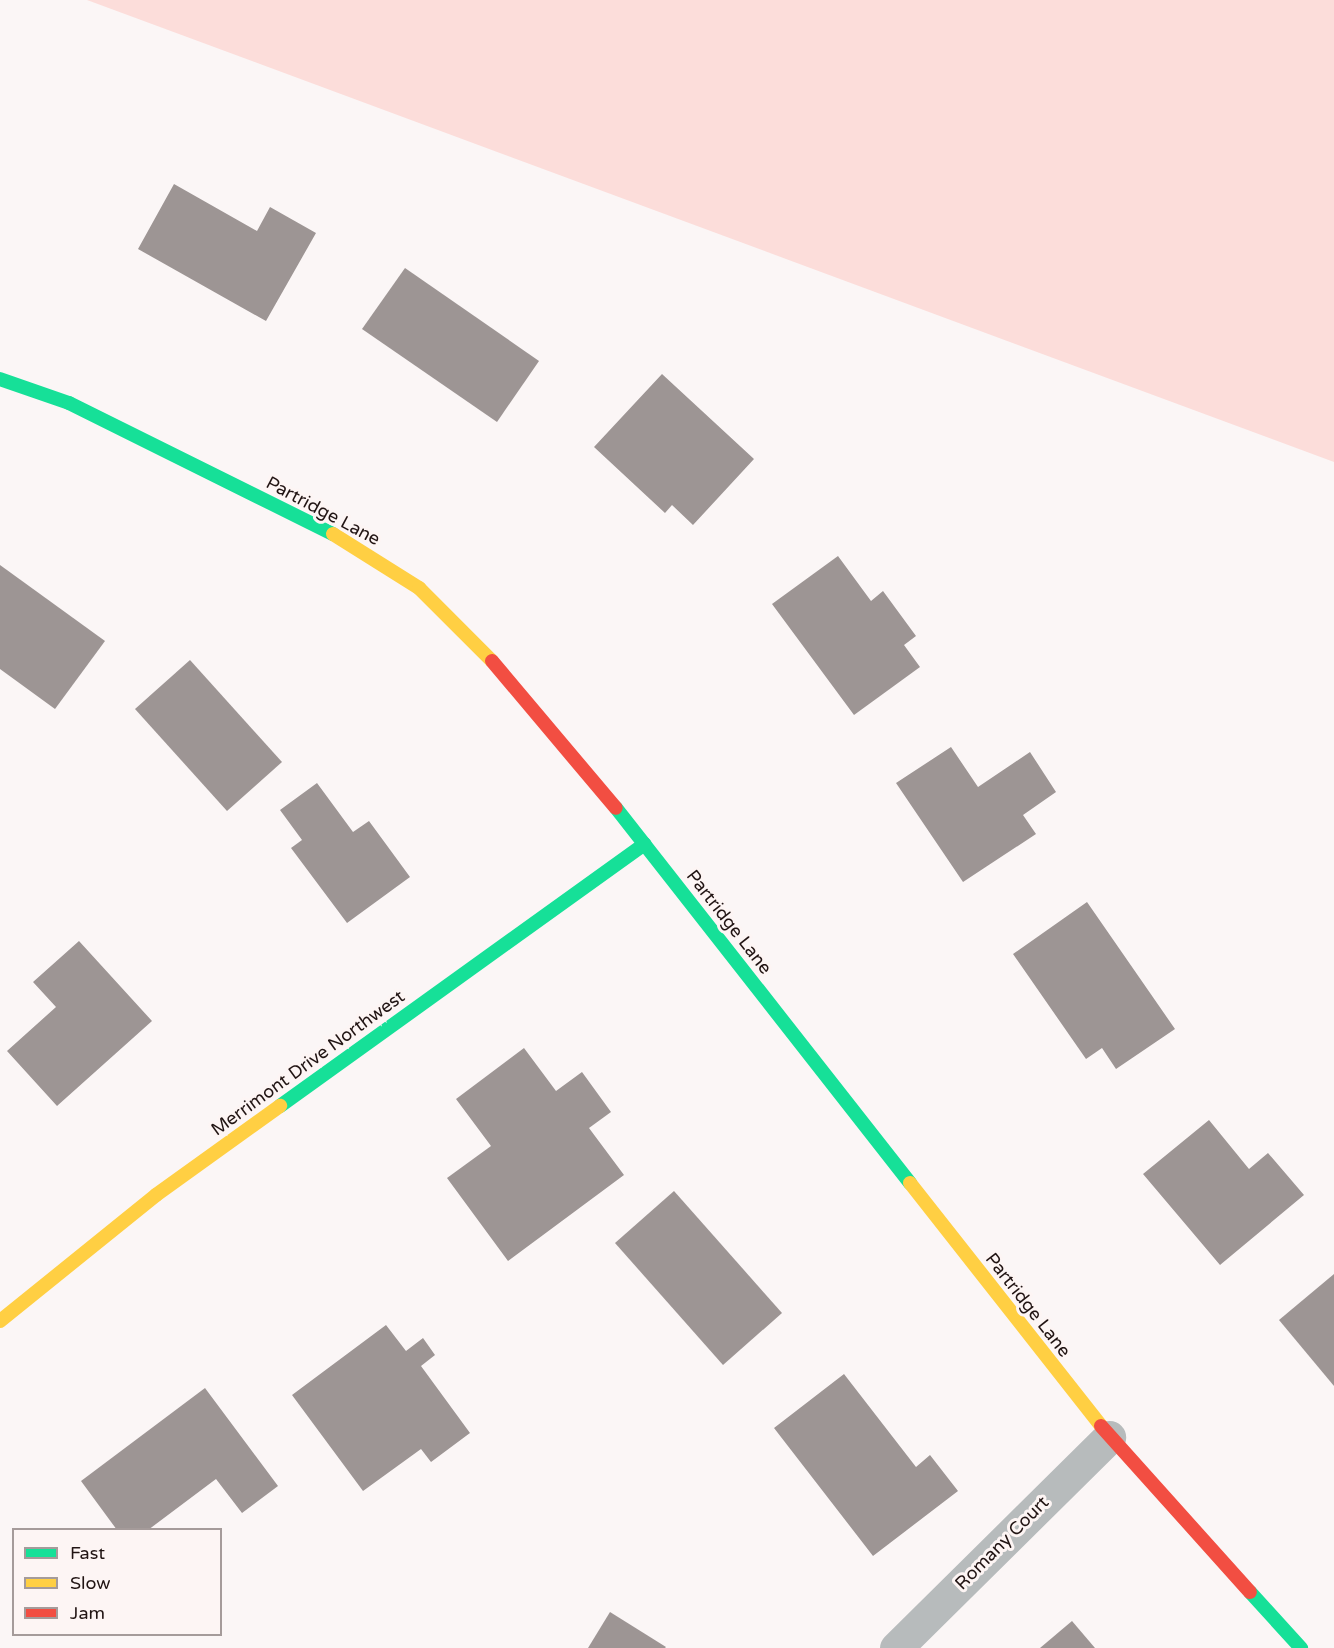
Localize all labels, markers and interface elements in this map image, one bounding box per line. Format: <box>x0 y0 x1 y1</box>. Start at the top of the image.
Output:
street label: Partridge Lane <box>262 472 384 550</box>
street label: Partridge Lane <box>682 866 776 978</box>
street label: Merrimont Drive Northwest <box>207 986 409 1140</box>
street label: Partridge Lane <box>981 1249 1075 1361</box>
street label: Romany Court <box>951 1492 1053 1594</box>
legend <box>12 1528 222 1636</box>
text: Fast <box>70 1542 105 1564</box>
text: Slow <box>70 1572 111 1594</box>
text: Jam <box>70 1602 105 1624</box>

